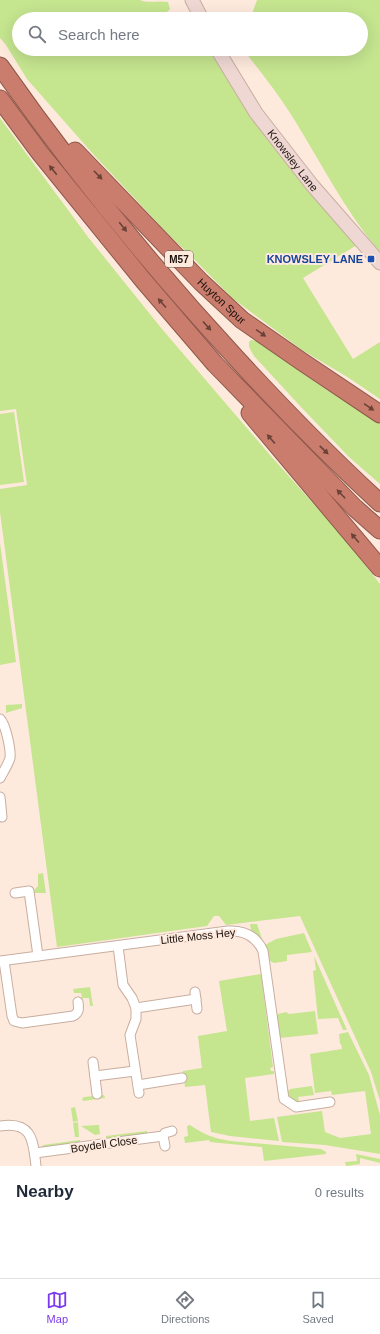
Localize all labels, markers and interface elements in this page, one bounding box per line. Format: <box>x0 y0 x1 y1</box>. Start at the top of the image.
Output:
search box <box>12 12 368 56</box>
icon: search <box>26 23 48 45</box>
text: Search here <box>58 26 140 43</box>
street label: Knowsley Lane <box>265 127 321 194</box>
one-way arrow <box>49 164 57 175</box>
one-way arrow <box>93 170 103 180</box>
one-way arrow <box>118 221 127 232</box>
road number: M57 <box>165 251 193 267</box>
place label: KNOWSLEY LANE <box>267 253 363 265</box>
marker: KNOWSLEY LANE <box>366 254 376 264</box>
street label: Huyton Spur <box>195 276 248 327</box>
one-way arrow <box>158 298 167 307</box>
one-way arrow <box>202 321 211 331</box>
one-way arrow <box>256 329 267 337</box>
one-way arrow <box>363 403 374 410</box>
one-way arrow <box>266 434 275 445</box>
one-way arrow <box>319 445 329 454</box>
one-way arrow <box>337 489 346 499</box>
one-way arrow <box>350 533 359 543</box>
street label: Little Moss Hey <box>160 926 237 946</box>
street label: Boydell Close <box>70 1133 138 1155</box>
text: Nearby <box>16 1182 74 1201</box>
text: 0 results <box>315 1185 364 1200</box>
tab: Map <box>46 1289 68 1325</box>
tab: Directions <box>161 1289 210 1325</box>
tab: Saved <box>302 1289 334 1325</box>

